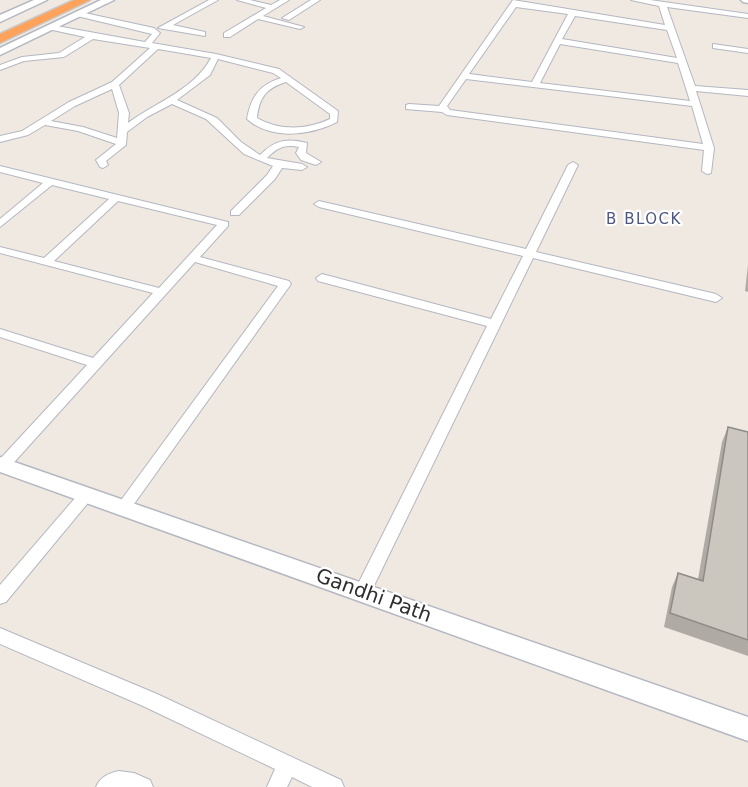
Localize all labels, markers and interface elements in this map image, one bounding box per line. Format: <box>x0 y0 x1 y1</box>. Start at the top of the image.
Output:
district label: B BLOCK <box>606 210 682 228</box>
street label: Gandhi Path <box>313 563 435 627</box>

